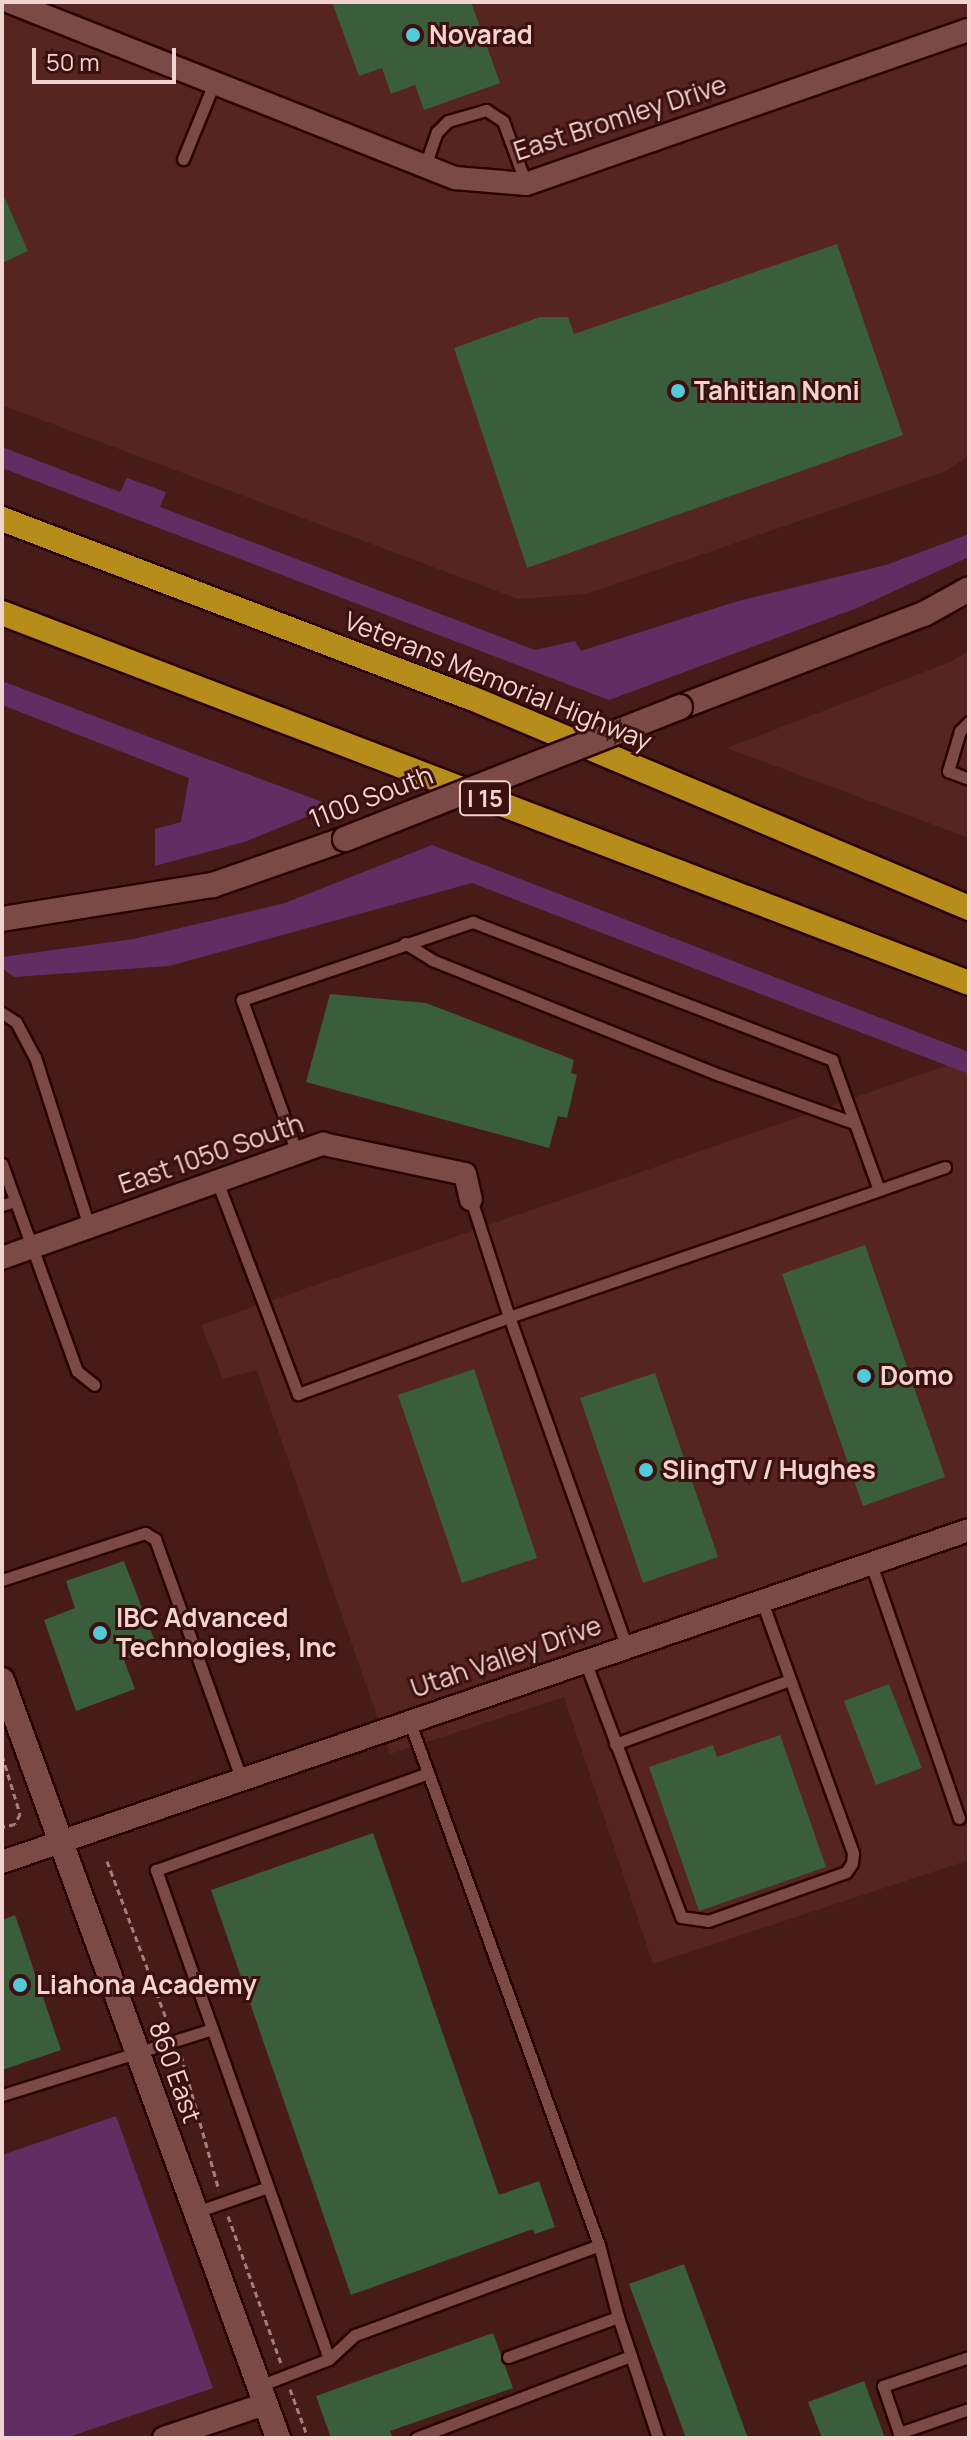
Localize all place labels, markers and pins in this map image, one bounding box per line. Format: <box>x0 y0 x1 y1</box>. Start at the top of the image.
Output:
place label: Novarad <box>429 19 533 51</box>
marker: Novarad <box>404 26 422 44</box>
place label: Tahitian Noni <box>694 375 860 407</box>
marker: Tahitian Noni <box>669 382 687 400</box>
place label: Domo <box>880 1360 954 1392</box>
marker: Domo <box>855 1367 873 1385</box>
place label: SlingTV / Hughes <box>662 1454 876 1486</box>
marker: SlingTV / Hughes <box>637 1461 655 1479</box>
place label: IBC Advanced Technologies, Inc <box>116 1602 336 1664</box>
marker: IBC Advanced Technologies, Inc <box>91 1624 109 1642</box>
place label: Liahona Academy <box>36 1969 257 2001</box>
marker: Liahona Academy <box>11 1976 29 1994</box>

